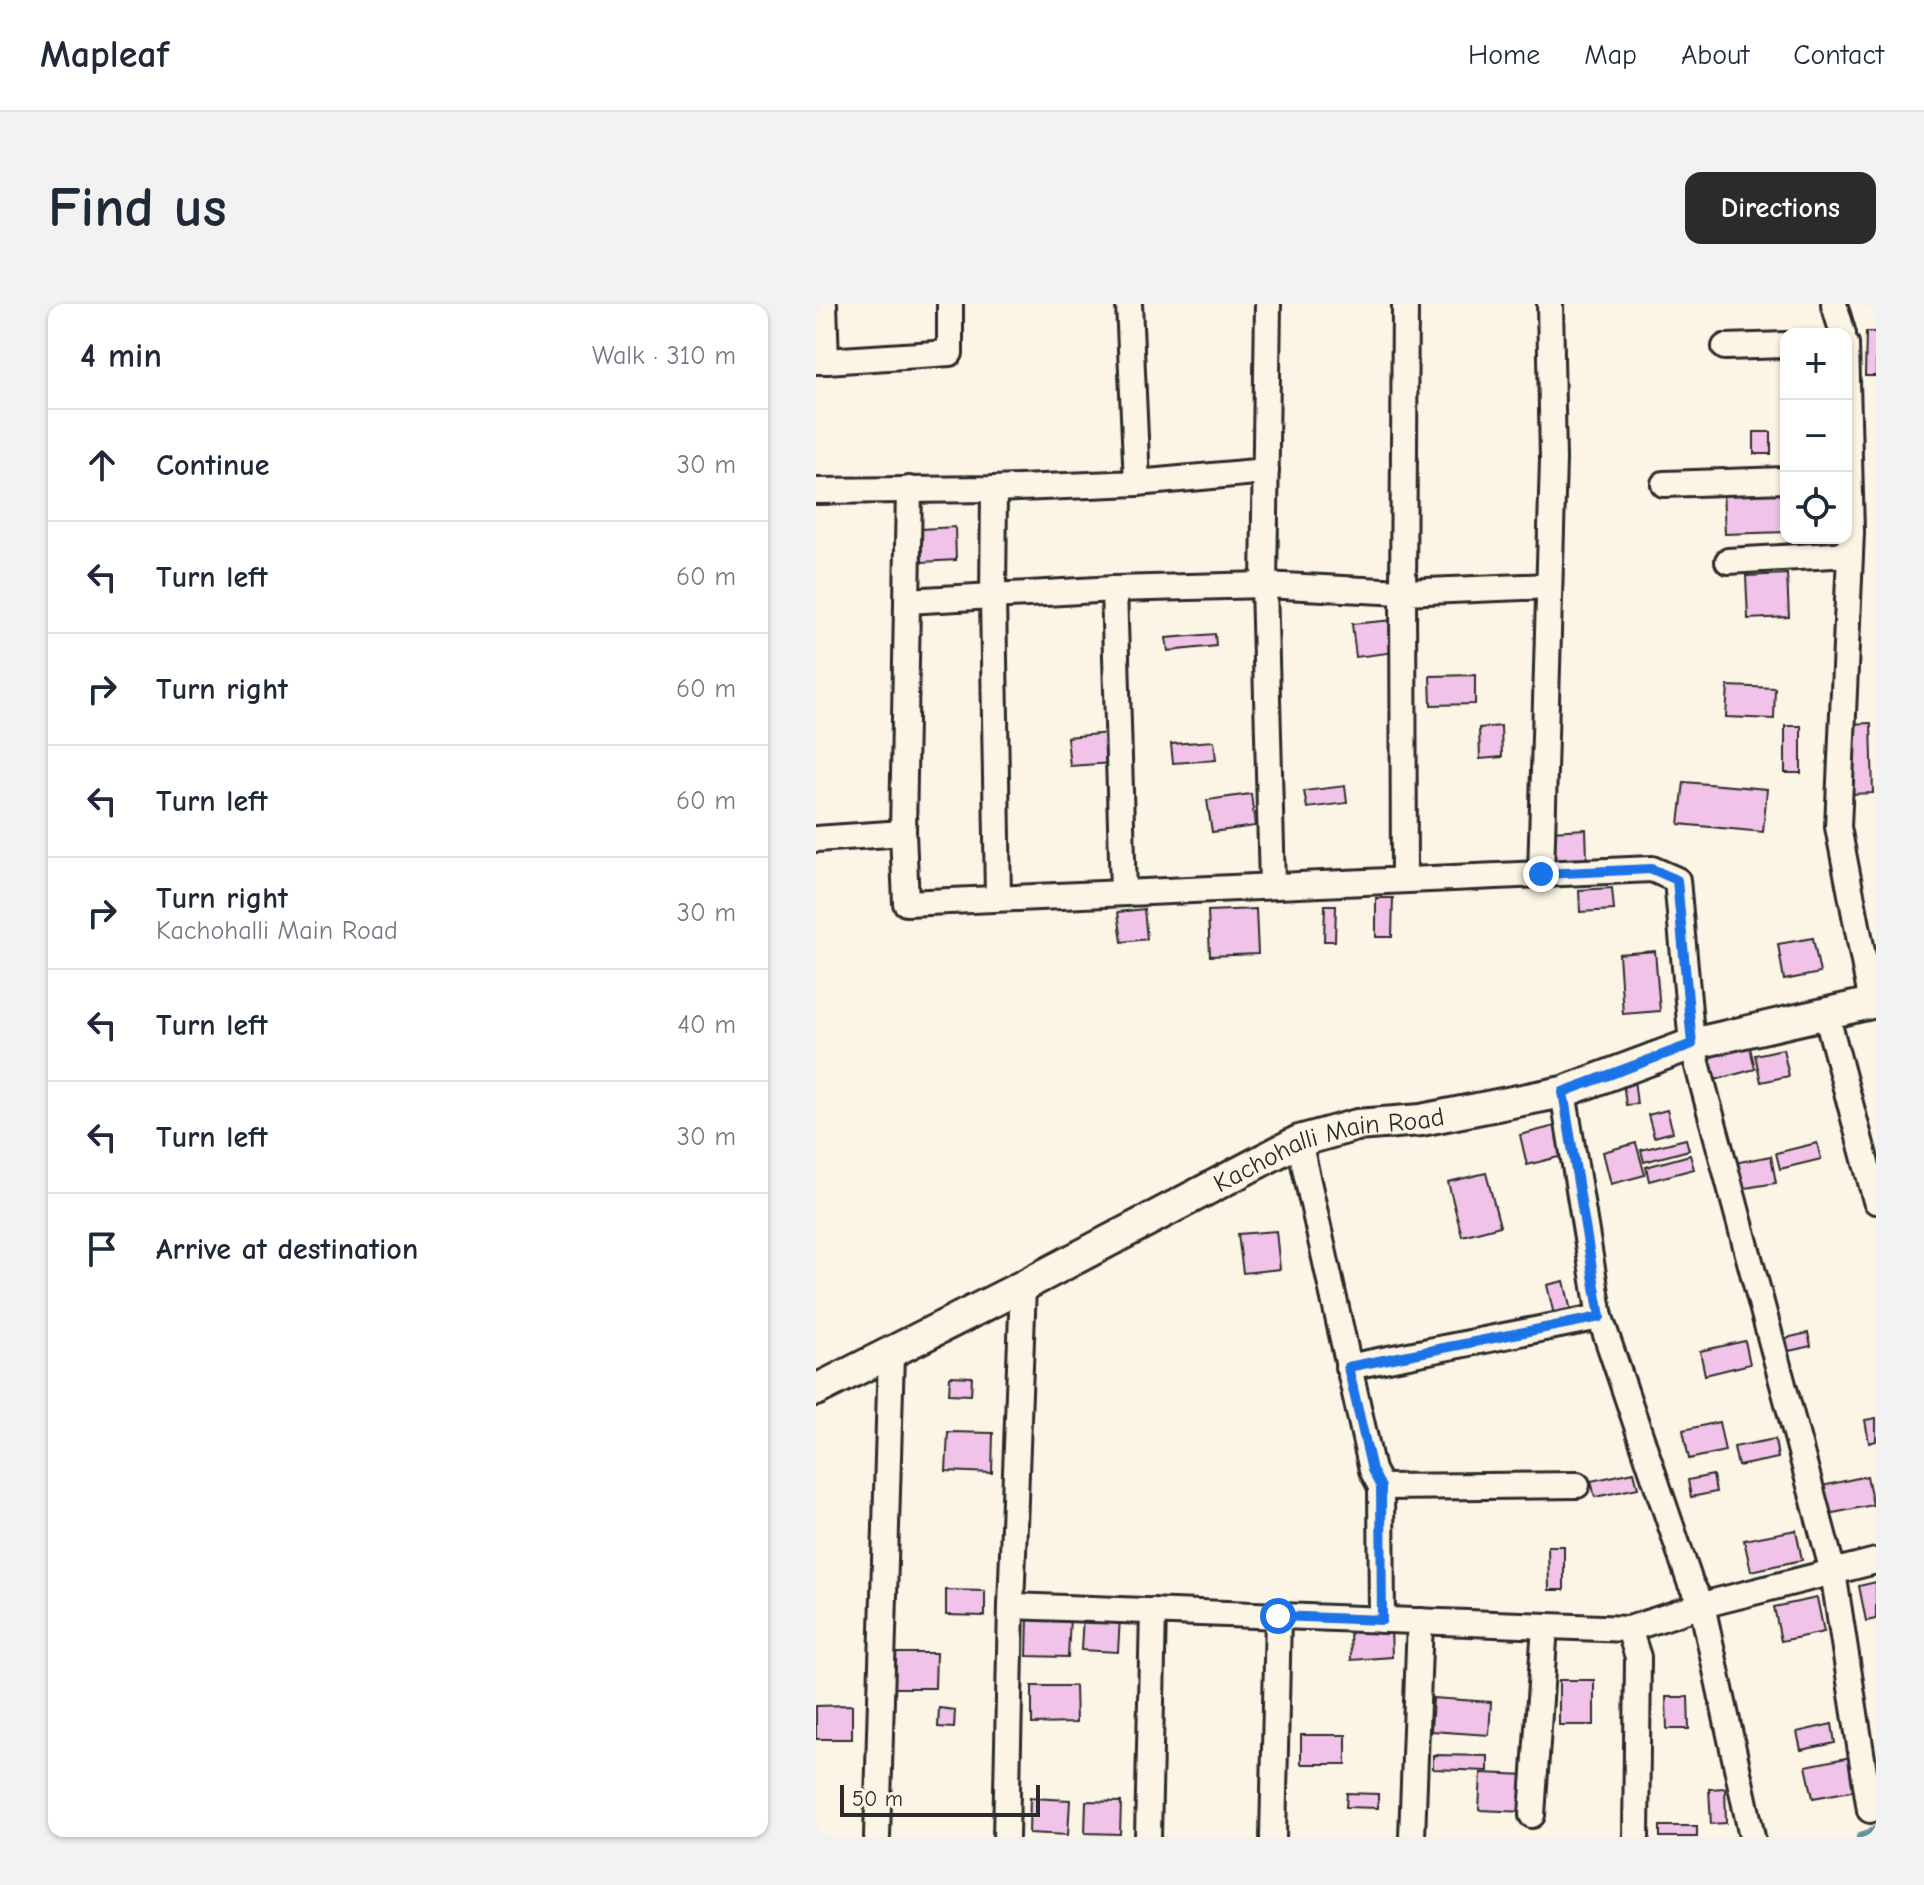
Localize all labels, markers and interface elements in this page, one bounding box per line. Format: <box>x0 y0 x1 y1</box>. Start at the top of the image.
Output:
text: Mapleaf <box>40 33 169 77</box>
text: Home <box>1468 39 1540 71</box>
text: Map <box>1584 39 1637 71</box>
text: About <box>1681 39 1749 71</box>
text: Contact <box>1793 39 1884 71</box>
button: Directions <box>1685 172 1876 244</box>
text: Find us <box>48 176 227 240</box>
map controls <box>1780 328 1852 544</box>
button: + <box>1780 328 1852 400</box>
text: 4 min <box>80 336 162 376</box>
text: Walk · 310 m <box>592 341 736 371</box>
button: − <box>1780 400 1852 472</box>
icon: ahead <box>80 443 124 487</box>
text: Continue <box>156 448 270 483</box>
text: 30 m <box>677 450 736 480</box>
button: locate <box>1780 472 1852 544</box>
icon: left <box>80 555 124 599</box>
text: Turn left <box>156 560 268 595</box>
text: 60 m <box>676 562 736 592</box>
icon: right <box>80 667 124 711</box>
text: Turn right <box>156 672 288 707</box>
text: 60 m <box>676 674 736 704</box>
icon: left <box>80 779 124 823</box>
text: Turn left <box>156 784 268 819</box>
text: 60 m <box>676 786 736 816</box>
route end <box>1523 856 1559 892</box>
text: Turn right <box>156 881 288 916</box>
icon: right <box>80 891 124 935</box>
text: 30 m <box>677 898 736 928</box>
text: Kachohalli Main Road <box>156 916 398 946</box>
icon: left <box>80 1003 124 1047</box>
text: Turn left <box>156 1008 268 1043</box>
text: 40 m <box>677 1010 736 1040</box>
street label: Kachohalli Main Road <box>1209 1102 1447 1199</box>
icon: left <box>80 1115 124 1159</box>
text: Turn left <box>156 1120 268 1155</box>
text: 30 m <box>677 1122 736 1152</box>
icon: arrive <box>80 1227 124 1271</box>
text: Arrive at destination <box>156 1232 418 1267</box>
route start <box>1260 1598 1296 1634</box>
scale bar <box>840 1781 1040 1817</box>
text: 50 m <box>852 1786 903 1812</box>

